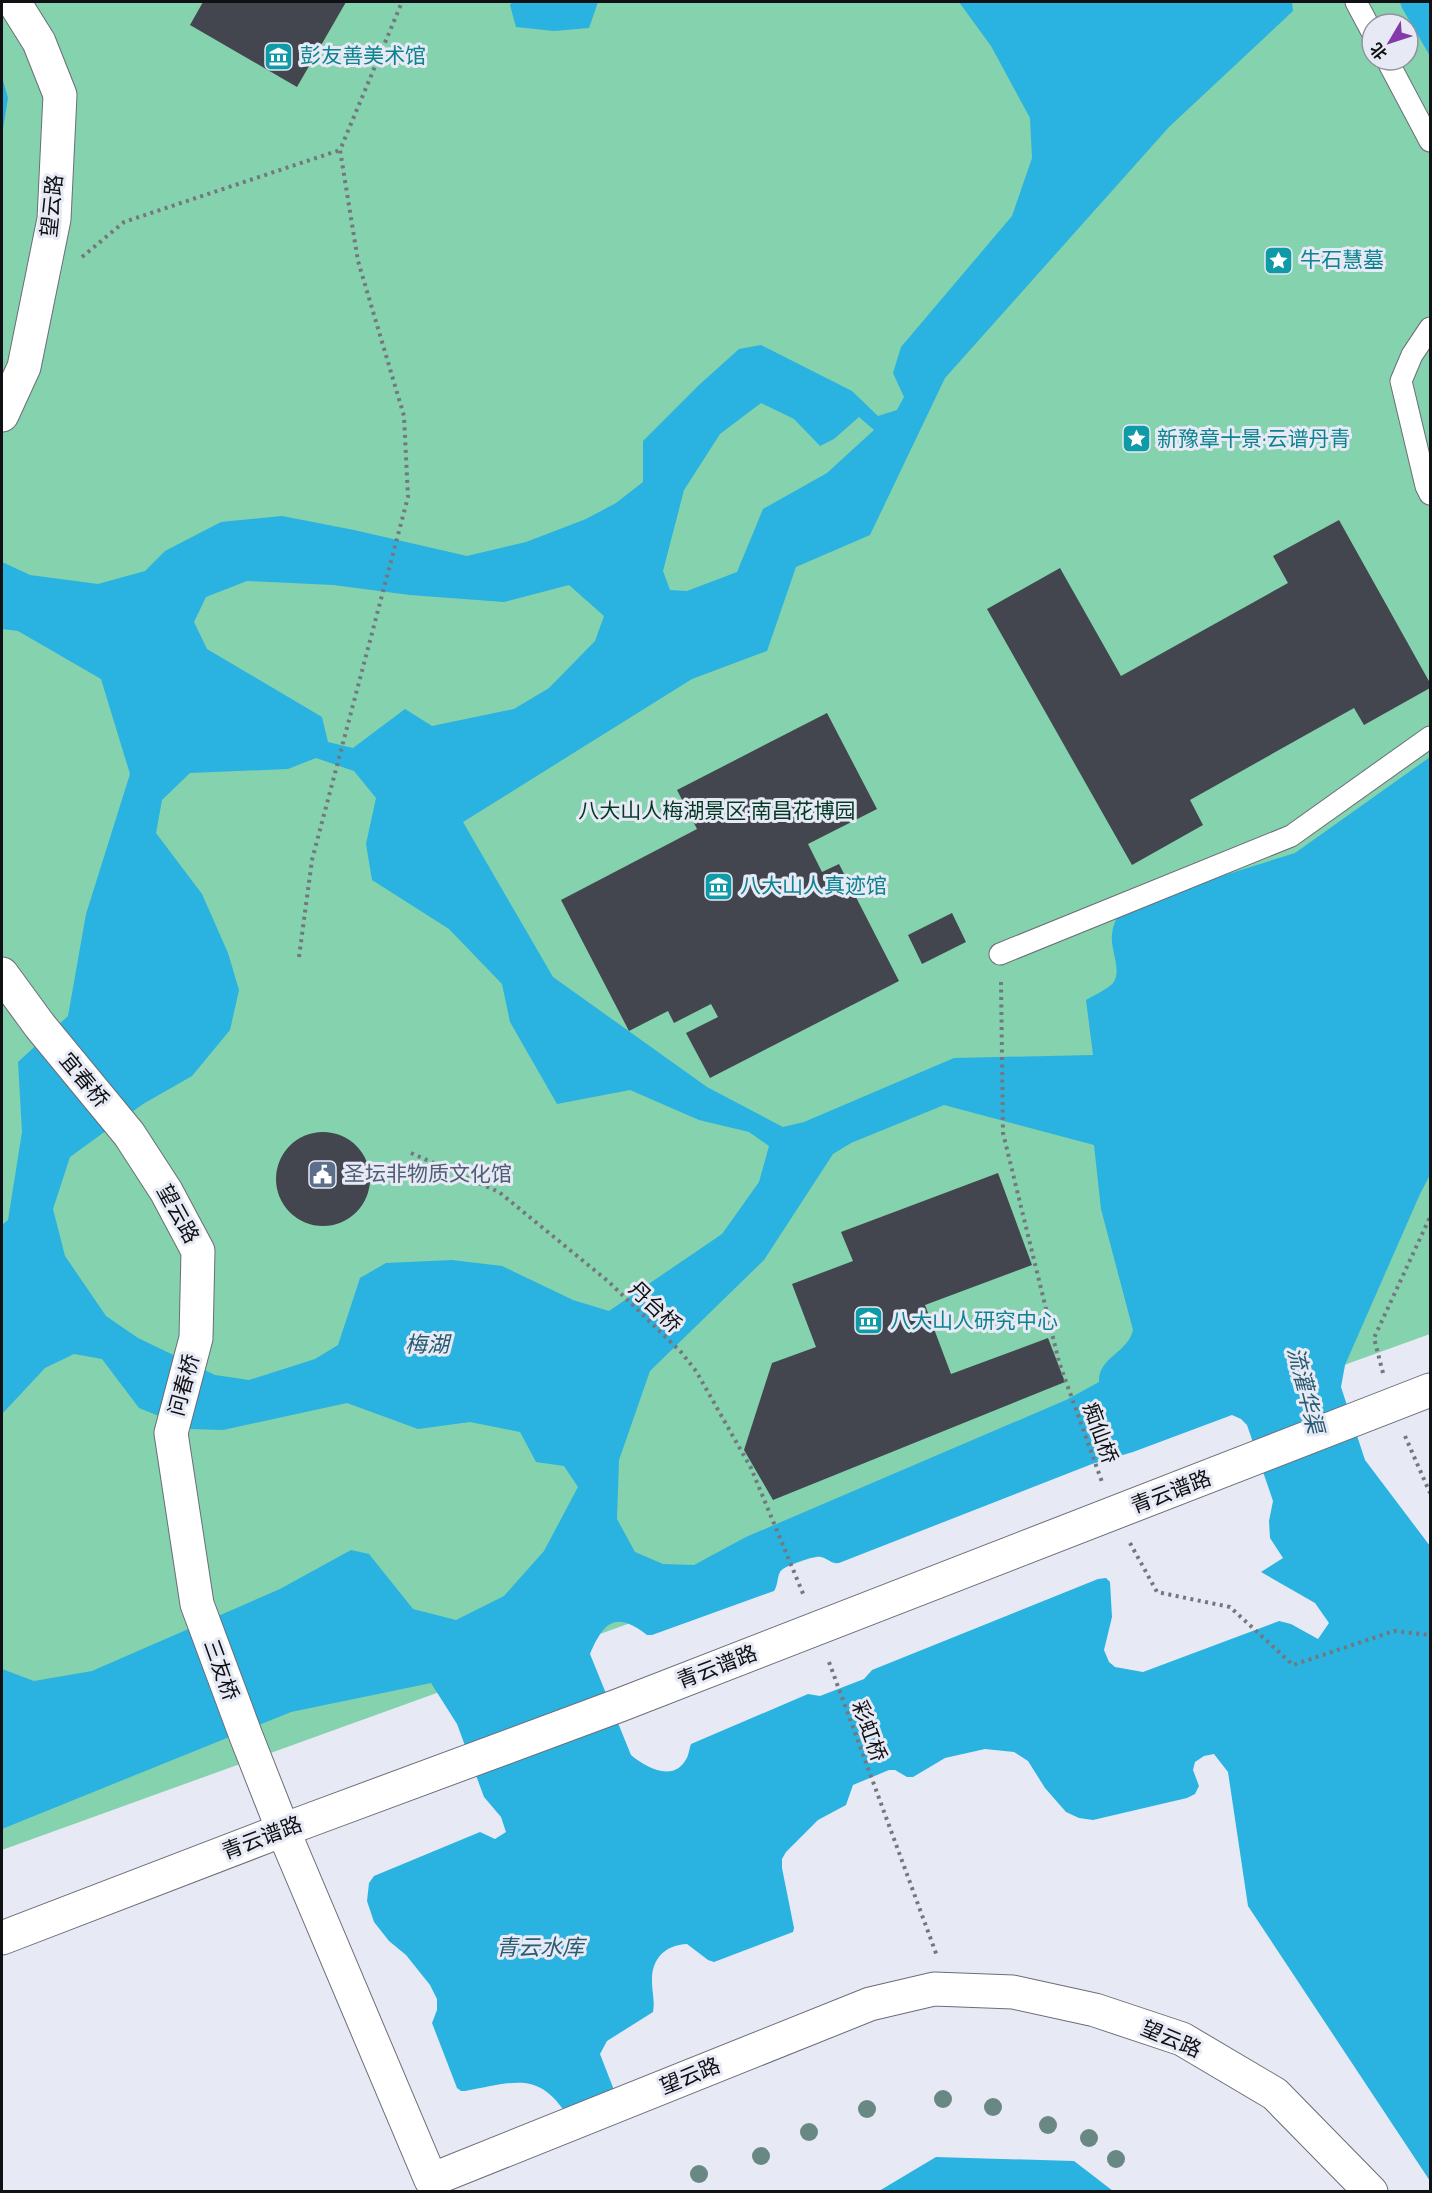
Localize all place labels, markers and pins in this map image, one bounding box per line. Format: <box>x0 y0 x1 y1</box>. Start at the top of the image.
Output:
place label: 彭友善美术馆 <box>300 39 426 71</box>
museum icon: 彭友善美术馆 <box>263 40 295 72</box>
place label: 牛石慧墓 <box>1300 243 1384 275</box>
place icon: 牛石慧墓 <box>1263 244 1295 276</box>
place label: 新豫章十景·云谱丹青 <box>1157 422 1351 454</box>
place icon: 新豫章十景·云谱丹青 <box>1120 423 1152 455</box>
place label: 八大山人真迹馆 <box>740 869 887 901</box>
museum icon: 八大山人真迹馆 <box>703 870 735 902</box>
place label: 圣坛非物质文化馆 <box>344 1157 512 1189</box>
public building icon: 圣坛非物质文化馆 <box>307 1158 339 1190</box>
place label: 八大山人研究中心 <box>890 1304 1058 1336</box>
museum icon: 八大山人研究中心 <box>853 1305 885 1337</box>

